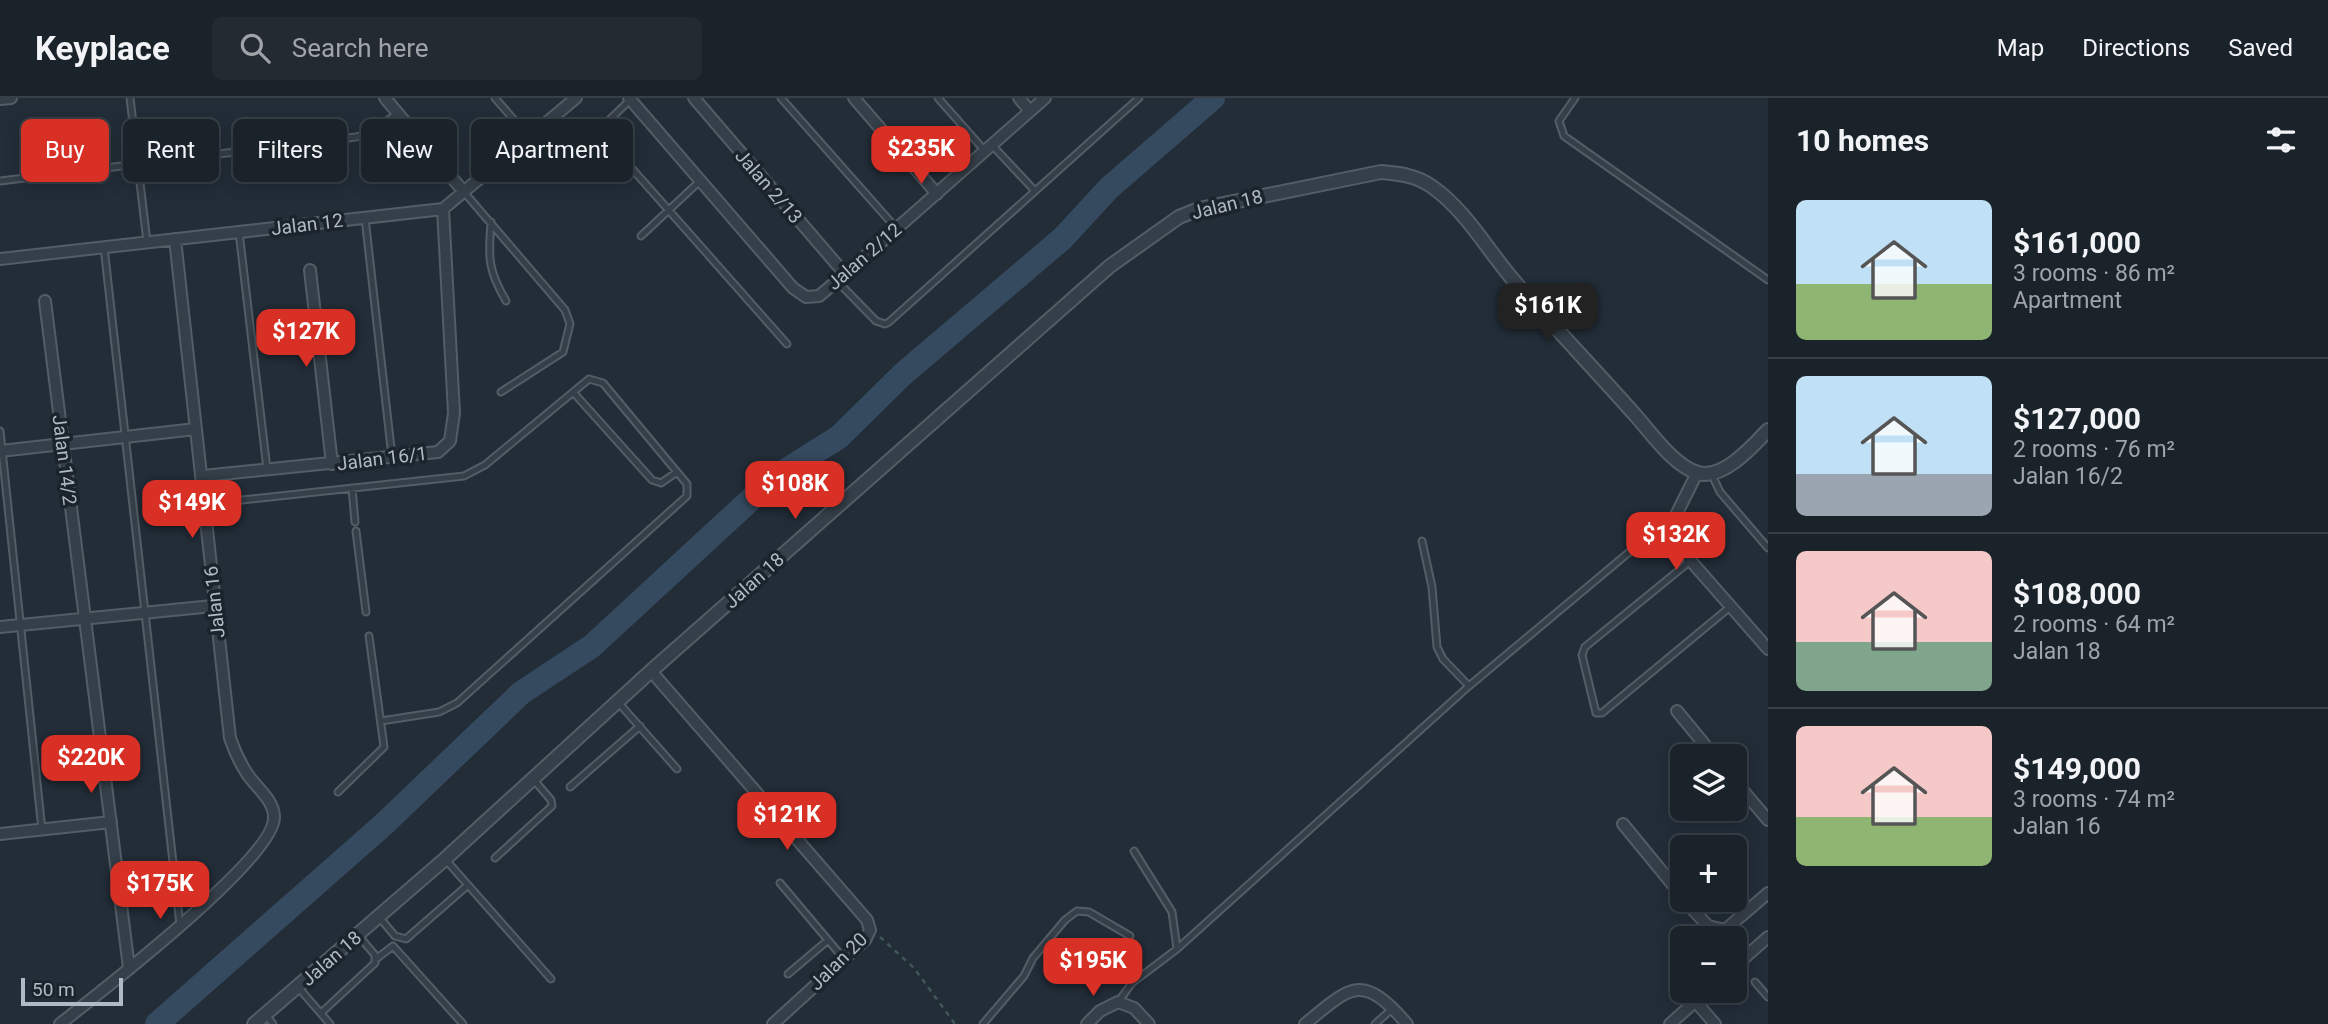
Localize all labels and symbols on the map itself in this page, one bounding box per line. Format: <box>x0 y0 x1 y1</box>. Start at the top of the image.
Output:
pin: $235K <box>872 126 970 186</box>
street label: Jalan 2/13 <box>730 144 807 228</box>
street label: Jalan 18 <box>1189 185 1265 224</box>
street label: Jalan 12 <box>270 209 344 240</box>
street label: Jalan 2/12 <box>822 218 906 295</box>
pin: $161K <box>1499 284 1597 343</box>
pin: $127K <box>257 310 355 369</box>
street label: Jalan 14/2 <box>48 414 81 507</box>
street label: Jalan 16/1 <box>336 442 429 475</box>
pin: $108K <box>746 462 844 521</box>
pin: $149K <box>143 480 241 540</box>
pin: $132K <box>1627 512 1725 572</box>
street label: Jalan 18 <box>720 548 789 613</box>
street label: Jalan 16 <box>199 565 230 639</box>
pin: $220K <box>42 736 140 795</box>
pin: $121K <box>738 792 836 852</box>
pin: $175K <box>111 862 209 921</box>
street label: Jalan 18 <box>296 926 366 991</box>
street label: Jalan 20 <box>805 928 872 995</box>
pin: $195K <box>1044 939 1142 998</box>
scale bar <box>21 975 122 1007</box>

